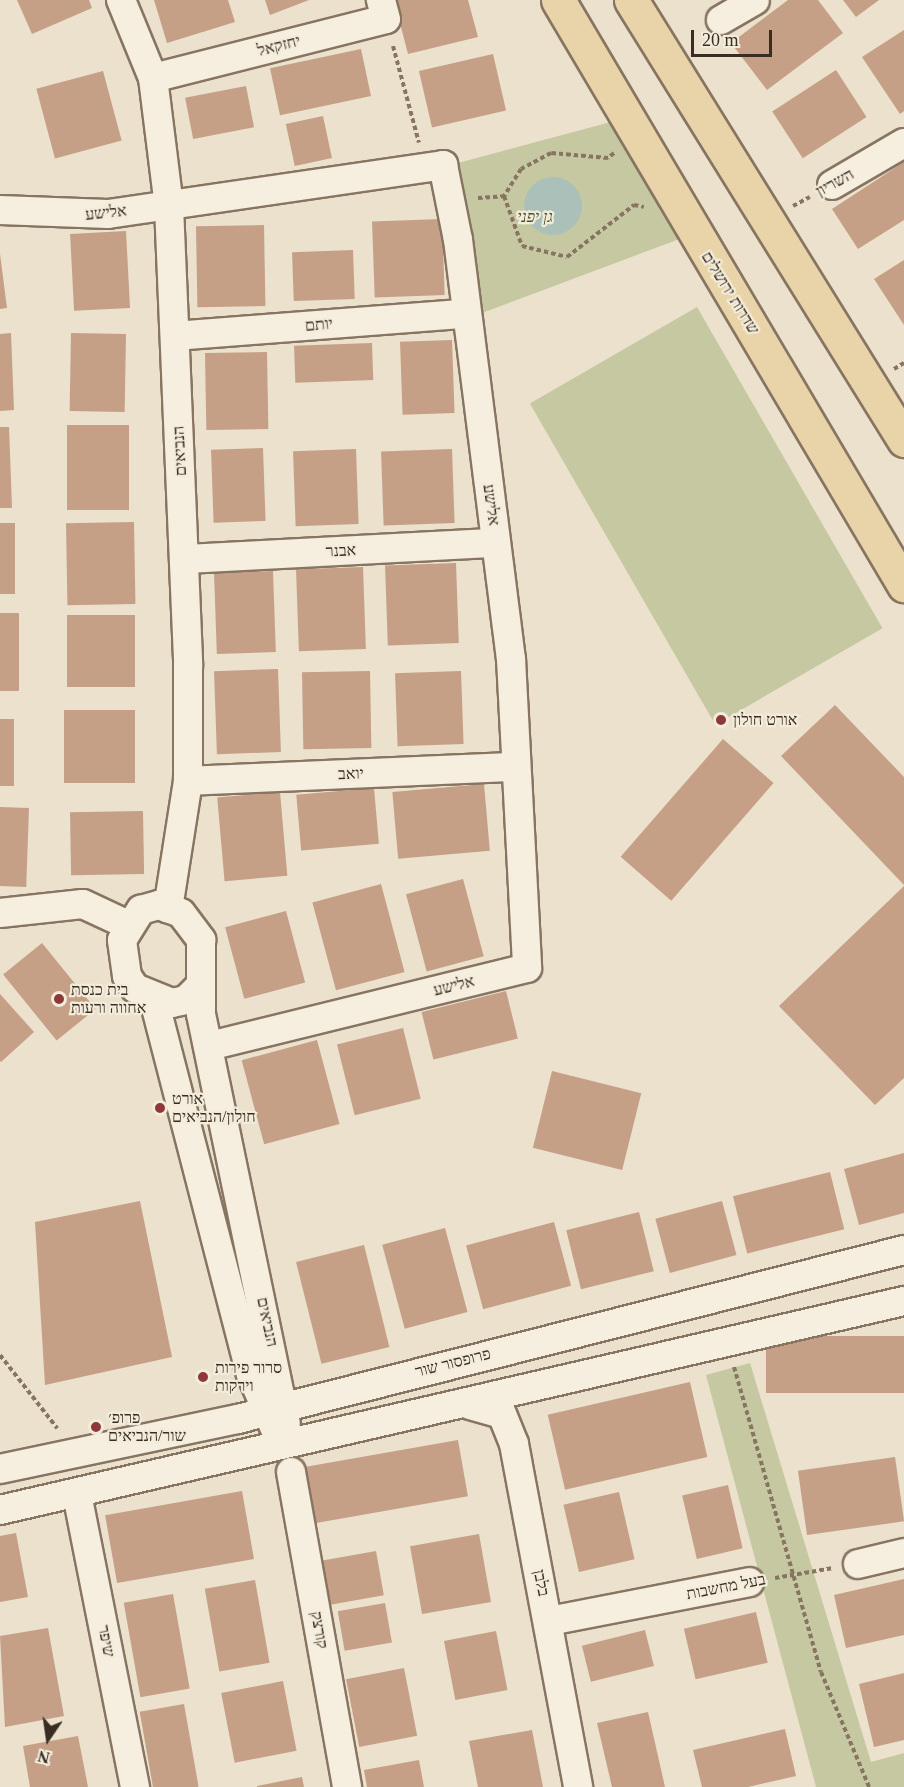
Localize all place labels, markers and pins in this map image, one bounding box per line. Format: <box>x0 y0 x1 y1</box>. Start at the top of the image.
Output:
place label: אורט חולון <box>733 710 797 730</box>
marker: אורט חולון <box>714 713 728 727</box>
place label: בית כנסת אחווה ורעות <box>71 980 146 1018</box>
marker: בית כנסת אחווה ורעות <box>52 992 66 1006</box>
place label: אורט חולון/הנביאים <box>172 1089 256 1127</box>
marker: אורט חולון/הנביאים <box>153 1101 167 1115</box>
place label: סרור פירות וירקות <box>215 1358 282 1396</box>
marker: סרור פירות וירקות <box>196 1370 210 1384</box>
place label: פרופ׳ שור/הנביאים <box>108 1408 186 1446</box>
marker: פרופ׳ שור/הנביאים <box>89 1420 103 1434</box>

